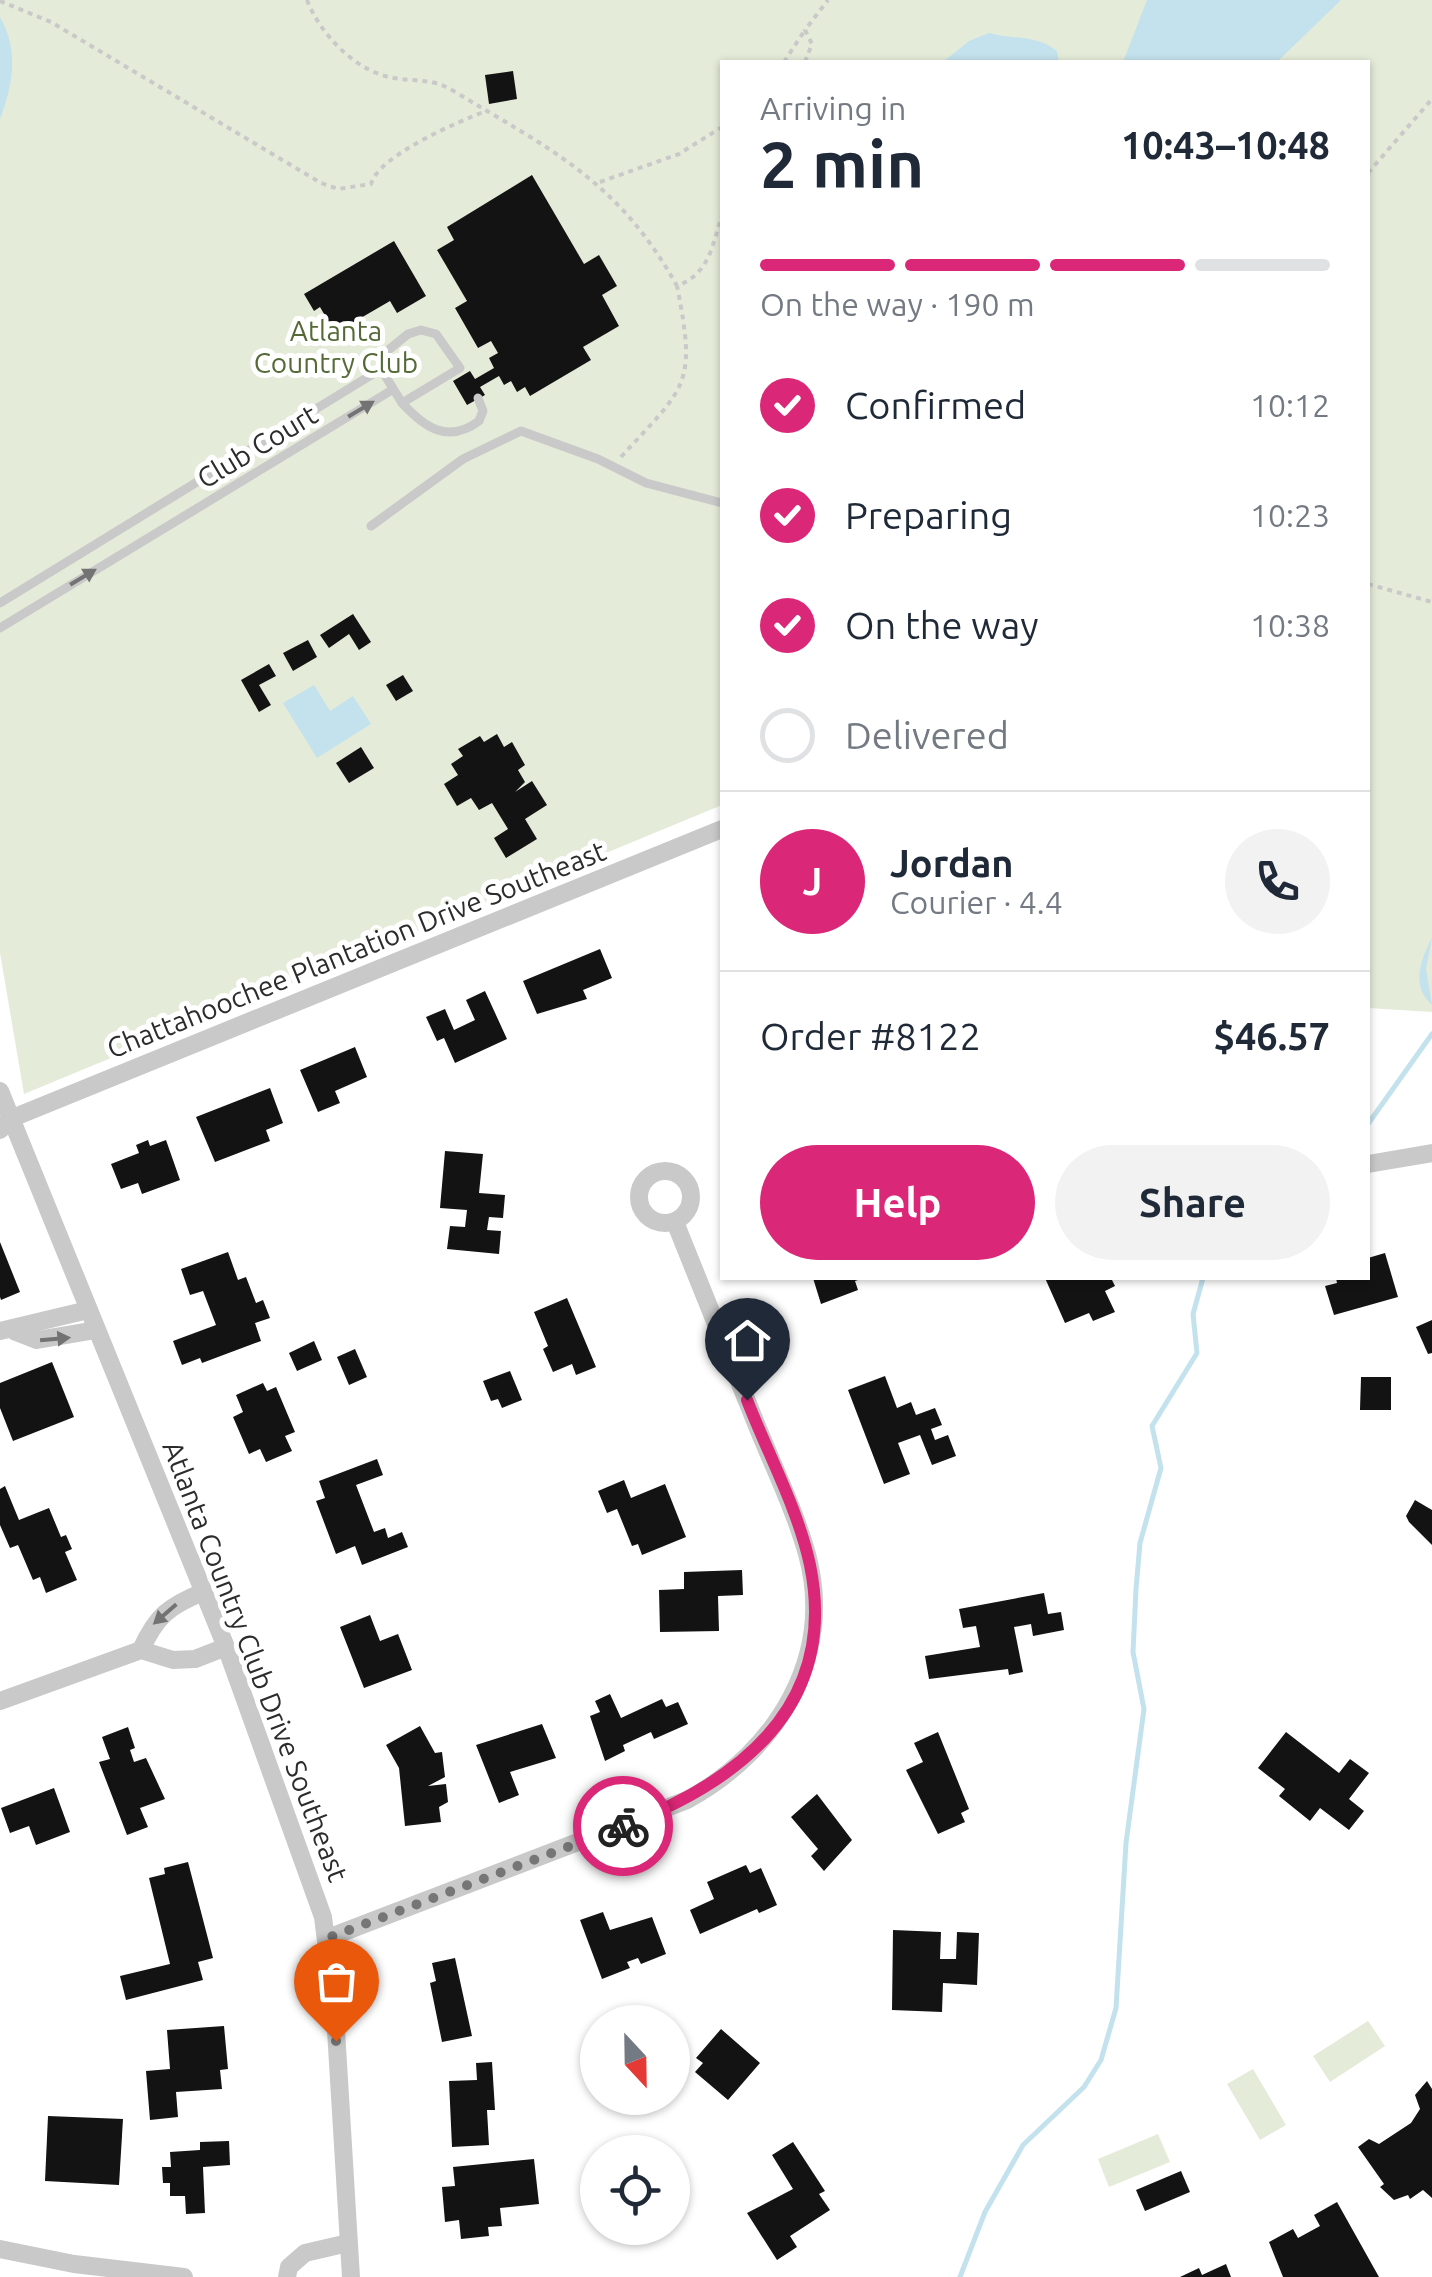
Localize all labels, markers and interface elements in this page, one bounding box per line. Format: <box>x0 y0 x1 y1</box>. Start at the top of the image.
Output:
text: Arriving in <box>760 90 906 126</box>
text: 10:43–10:48 <box>1121 124 1330 166</box>
text: 2 min <box>760 127 924 200</box>
text: On the way · 190 m <box>760 286 1035 322</box>
park label: Atlanta Country Club <box>254 315 418 378</box>
icon: check <box>760 378 815 433</box>
text: Confirmed <box>845 384 1026 426</box>
text: 10:12 <box>1250 387 1330 423</box>
street label: Club Court <box>191 398 323 494</box>
one-way arrow <box>347 401 375 418</box>
icon: check <box>760 488 815 543</box>
text: Preparing <box>845 494 1012 536</box>
text: 10:23 <box>1250 497 1330 533</box>
one-way arrow <box>69 569 97 587</box>
icon: check <box>760 598 815 653</box>
text: On the way <box>845 604 1038 646</box>
text: 10:38 <box>1250 607 1330 643</box>
text: Delivered <box>845 714 1009 756</box>
button: phone <box>1225 829 1330 934</box>
street label: Chattahoochee Plantation Drive Southeast <box>102 834 610 1064</box>
text: Jordan <box>890 842 1014 884</box>
text: J <box>803 860 822 902</box>
text: Courier · 4.4 <box>890 884 1063 920</box>
text: Order #8122 <box>760 1015 981 1057</box>
text: $46.57 <box>1213 1015 1330 1057</box>
button: Help <box>760 1145 1035 1260</box>
button: Share <box>1055 1145 1330 1260</box>
pin <box>705 1298 790 1401</box>
icon: home <box>720 1313 775 1368</box>
one-way arrow <box>39 1330 71 1346</box>
street label: Atlanta Country Club Drive Southeast <box>157 1436 355 1886</box>
one-way arrow <box>153 1602 178 1624</box>
courier <box>573 1776 673 1876</box>
icon: bike <box>596 1799 651 1854</box>
pin <box>294 1939 379 2042</box>
icon: bag <box>309 1954 364 2009</box>
north arrow <box>580 2005 690 2115</box>
map controls <box>580 2005 690 2245</box>
button: locate <box>580 2135 690 2245</box>

